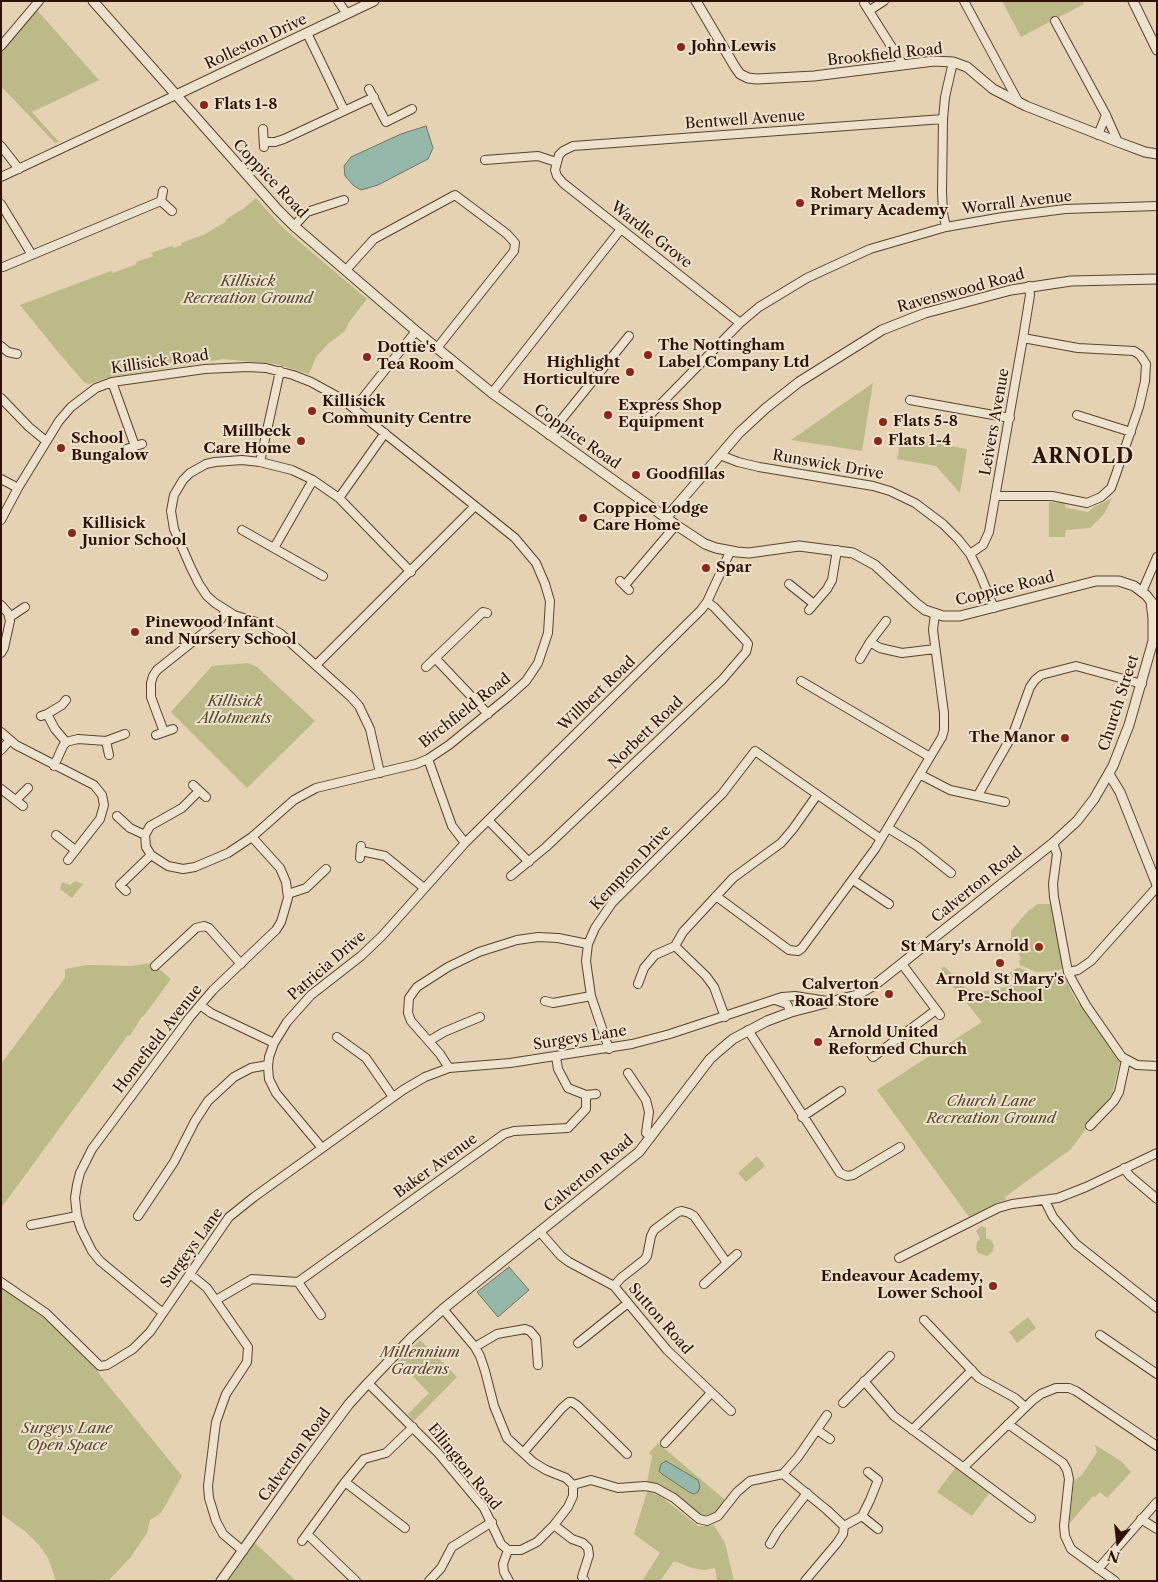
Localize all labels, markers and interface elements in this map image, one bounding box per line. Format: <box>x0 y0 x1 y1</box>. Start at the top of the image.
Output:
street label: Rolleston Drive <box>202 10 310 74</box>
place label: John Lewis <box>691 38 776 56</box>
street label: Brookfield Road <box>826 40 944 70</box>
marker: John Lewis <box>675 41 687 53</box>
place label: Flats 1-8 <box>214 96 277 114</box>
marker: Flats 1-8 <box>198 99 210 111</box>
street label: Bentwell Avenue <box>684 107 806 133</box>
street label: Coppice Road <box>229 136 311 222</box>
place label: Robert Mellors Primary Academy <box>810 185 948 220</box>
street label: Worrall Avenue <box>961 187 1073 219</box>
marker: Robert Mellors Primary Academy <box>794 197 806 209</box>
street label: Wardle Grove <box>607 198 695 272</box>
street label: Ravenswood Road <box>895 265 1027 317</box>
park label: Killisick Recreation Ground <box>183 273 313 308</box>
place label: The Nottingham Label Company Ltd <box>658 337 809 372</box>
place label: Dottie's Tea Room <box>377 339 454 374</box>
street label: Killisick Road <box>110 346 210 378</box>
marker: The Nottingham Label Company Ltd <box>642 349 654 361</box>
marker: Dottie's Tea Room <box>361 351 373 363</box>
place label: Highlight Horticulture <box>523 354 620 389</box>
marker: Highlight Horticulture <box>624 366 636 378</box>
street label: Leivers Avenue <box>977 367 1013 477</box>
place label: Killisick Community Centre <box>322 393 471 428</box>
place label: Express Shop Equipment <box>618 397 722 432</box>
street label: Coppice Road <box>530 401 624 473</box>
marker: Killisick Community Centre <box>306 405 318 417</box>
marker: Express Shop Equipment <box>602 409 614 421</box>
place label: Flats 5-8 <box>893 413 958 431</box>
marker: Flats 5-8 <box>877 416 889 428</box>
place label: Millbeck Care Home <box>204 423 291 458</box>
place label: School Bungalow <box>71 430 148 465</box>
place label: Flats 1-4 <box>888 432 951 450</box>
marker: Millbeck Care Home <box>295 435 307 447</box>
marker: Flats 1-4 <box>872 435 884 447</box>
marker: School Bungalow <box>55 442 67 454</box>
district label: ARNOLD <box>1031 445 1135 469</box>
street label: Runswick Drive <box>771 446 885 484</box>
place label: Goodfillas <box>646 466 725 484</box>
marker: Goodfillas <box>630 469 642 481</box>
place label: Coppice Lodge Care Home <box>593 500 708 535</box>
marker: Coppice Lodge Care Home <box>577 512 589 524</box>
place label: Killisick Junior School <box>82 515 186 550</box>
marker: Killisick Junior School <box>66 527 78 539</box>
place label: Spar <box>716 559 752 577</box>
marker: Spar <box>700 562 712 574</box>
street label: Coppice Road <box>954 568 1056 610</box>
place label: Pinewood Infant and Nursery School <box>145 614 296 649</box>
marker: Pinewood Infant and Nursery School <box>129 626 141 638</box>
street label: Willbert Road <box>555 653 639 735</box>
street label: Church Street <box>1095 653 1143 753</box>
street label: Birchfield Road <box>416 670 514 752</box>
park label: Killisick Allotments <box>198 693 272 728</box>
street label: Norbett Road <box>605 693 687 773</box>
place label: The Manor <box>969 729 1055 747</box>
marker: The Manor <box>1059 732 1071 744</box>
street label: Kempton Drive <box>587 822 675 914</box>
street label: Calverton Road <box>928 843 1026 927</box>
street label: Patricia Drive <box>284 927 370 1005</box>
place label: St Mary's Arnold <box>901 938 1029 956</box>
marker: St Mary's Arnold <box>1033 941 1045 953</box>
marker: Arnold St Mary's Pre-School <box>994 957 1006 969</box>
place label: Arnold St Mary's Pre-School <box>936 971 1064 1006</box>
place label: Calverton Road Store <box>794 976 879 1011</box>
street label: Homefield Avenue <box>110 981 206 1097</box>
marker: Calverton Road Store <box>883 988 895 1000</box>
street label: Surgeys Lane <box>532 1022 628 1054</box>
place label: Arnold United Reformed Church <box>828 1024 967 1059</box>
marker: Arnold United Reformed Church <box>812 1036 824 1048</box>
park label: Church Lane Recreation Ground <box>926 1093 1056 1128</box>
street label: Baker Avenue <box>391 1130 481 1202</box>
street label: Calverton Road <box>541 1131 637 1217</box>
street label: Surgeys Lane <box>157 1204 227 1292</box>
place label: Endeavour Academy, Lower School <box>821 1268 983 1303</box>
street label: Sutton Road <box>624 1280 696 1358</box>
marker: Endeavour Academy, Lower School <box>987 1280 999 1292</box>
park label: Millennium Gardens <box>380 1344 460 1379</box>
street label: Calverton Road <box>255 1405 335 1505</box>
park label: Surgeys Lane Open Space <box>22 1420 112 1455</box>
street label: Ellington Road <box>424 1420 504 1514</box>
north arrow <box>1093 1517 1143 1567</box>
text: N <box>1106 1546 1122 1567</box>

